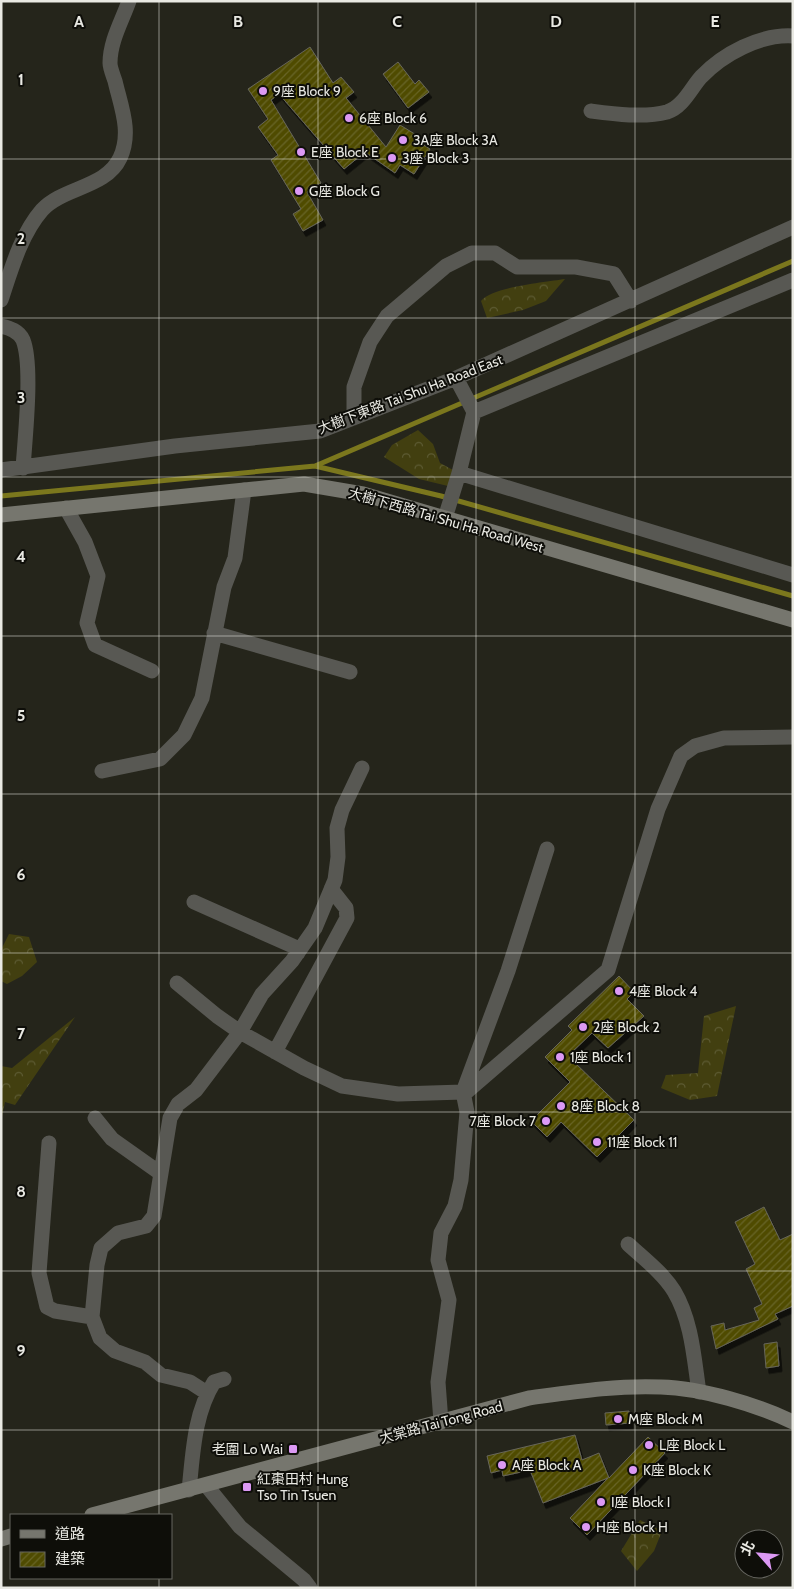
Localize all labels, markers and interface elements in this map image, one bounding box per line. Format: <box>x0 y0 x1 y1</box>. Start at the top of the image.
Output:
text: A <box>74 12 84 31</box>
text: B <box>233 12 243 31</box>
text: C <box>392 12 402 31</box>
text: D <box>550 12 562 31</box>
text: E <box>710 12 720 31</box>
text: 1 <box>18 70 24 89</box>
place label: 9座 Block 9 <box>273 82 341 100</box>
marker: 9座 Block 9 <box>257 85 269 97</box>
place label: 6座 Block 6 <box>359 109 427 127</box>
marker: 6座 Block 6 <box>343 112 355 124</box>
place label: 3A座 Block 3A <box>413 131 498 149</box>
marker: 3A座 Block 3A <box>397 134 409 146</box>
place label: E座 Block E <box>311 143 379 161</box>
marker: E座 Block E <box>295 146 307 158</box>
place label: 3座 Block 3 <box>402 149 469 167</box>
marker: 3座 Block 3 <box>386 152 398 164</box>
place label: G座 Block G <box>309 182 380 200</box>
marker: G座 Block G <box>293 185 305 197</box>
text: 2 <box>17 229 25 248</box>
street label: 大樹下東路 Tai Shu Ha Road East <box>315 350 505 438</box>
text: 3 <box>17 388 25 407</box>
street label: 大樹下西路 Tai Shu Ha Road West <box>346 483 546 557</box>
text: 4 <box>16 547 26 566</box>
text: 5 <box>17 706 25 725</box>
text: 6 <box>17 865 26 884</box>
place label: 4座 Block 4 <box>629 982 697 1000</box>
marker: 4座 Block 4 <box>613 985 625 997</box>
place label: 2座 Block 2 <box>593 1018 660 1036</box>
marker: 2座 Block 2 <box>577 1021 589 1033</box>
text: 7 <box>17 1024 26 1043</box>
place label: 1座 Block 1 <box>570 1048 631 1066</box>
marker: 1座 Block 1 <box>554 1051 566 1063</box>
place label: 8座 Block 8 <box>571 1097 640 1115</box>
marker: 8座 Block 8 <box>555 1100 567 1112</box>
place label: 7座 Block 7 <box>470 1112 536 1130</box>
marker: 7座 Block 7 <box>540 1115 552 1127</box>
place label: 11座 Block 11 <box>607 1133 677 1151</box>
marker: 11座 Block 11 <box>591 1136 603 1148</box>
text: 8 <box>16 1182 26 1201</box>
text: 9 <box>17 1341 26 1360</box>
street label: 大棠路 Tai Tong Road <box>377 1397 505 1447</box>
place label: M座 Block M <box>628 1410 703 1428</box>
marker: M座 Block M <box>612 1413 624 1425</box>
place label: L座 Block L <box>659 1436 725 1454</box>
marker: L座 Block L <box>643 1439 655 1451</box>
place label: 老圍 Lo Wai <box>212 1440 283 1458</box>
marker: 老圍 Lo Wai <box>287 1443 299 1455</box>
place label: A座 Block A <box>512 1456 582 1474</box>
marker: A座 Block A <box>496 1459 508 1471</box>
place label: K座 Block K <box>643 1461 711 1479</box>
marker: K座 Block K <box>627 1464 639 1476</box>
place label: 紅棗田村 Hung Tso Tin Tsuen <box>257 1470 349 1504</box>
marker: 紅棗田村 Hung Tso Tin Tsuen <box>241 1481 253 1493</box>
place label: I座 Block I <box>611 1493 670 1511</box>
marker: I座 Block I <box>595 1496 607 1508</box>
legend <box>10 1514 172 1579</box>
place label: H座 Block H <box>596 1518 668 1536</box>
marker: H座 Block H <box>580 1521 592 1533</box>
text: 道路 <box>55 1525 85 1543</box>
north arrow <box>734 1529 784 1579</box>
text: 北 <box>736 1538 759 1558</box>
text: 建築 <box>55 1550 85 1568</box>

